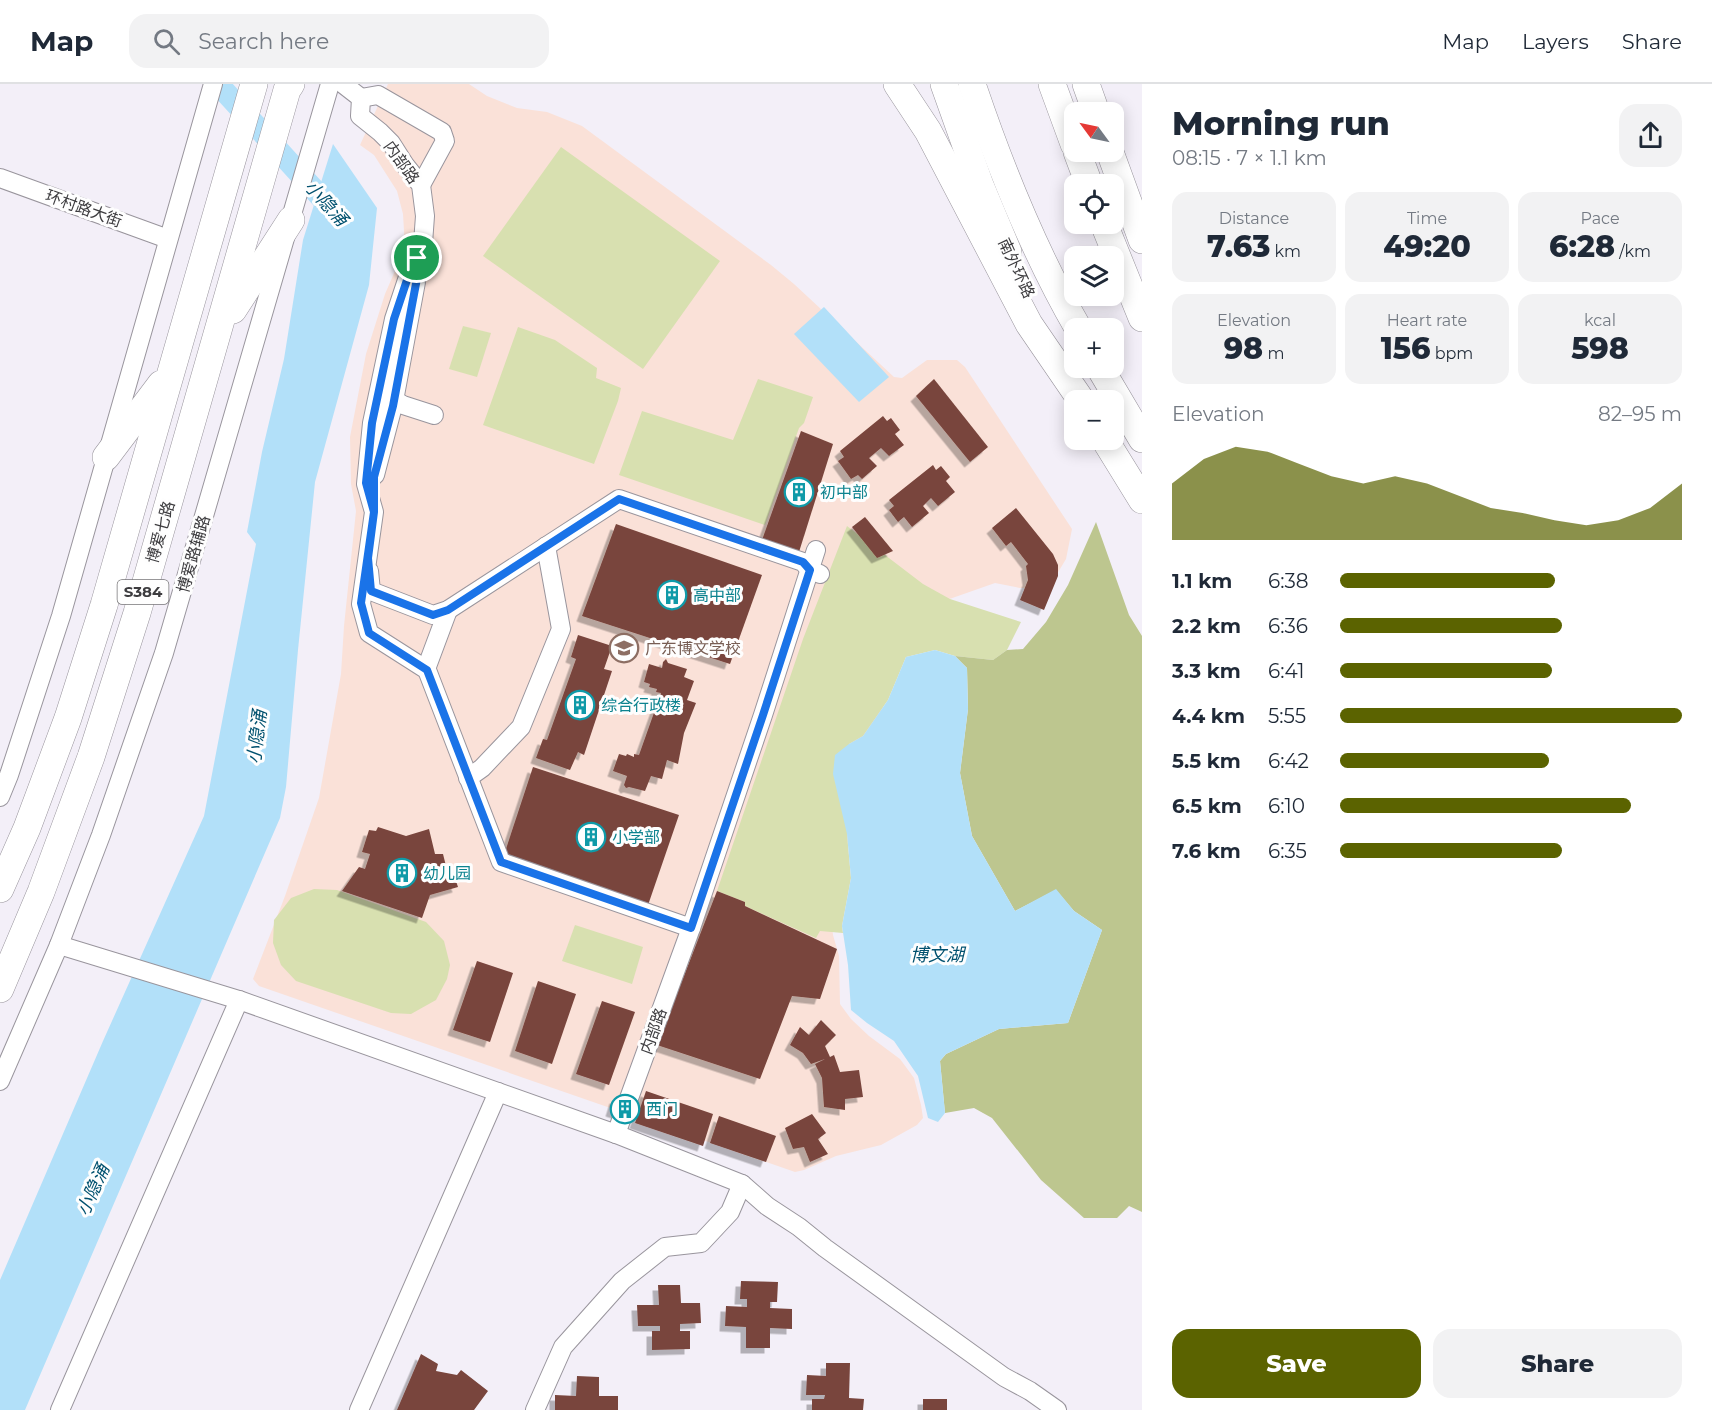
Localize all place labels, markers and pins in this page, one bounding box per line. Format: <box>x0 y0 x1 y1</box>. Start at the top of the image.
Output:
pin <box>391 232 442 283</box>
building icon: 初中部 <box>783 476 815 508</box>
place label: 初中部 <box>820 483 868 502</box>
building icon: 高中部 <box>656 579 688 611</box>
place label: 高中部 <box>693 586 741 605</box>
school or university icon: 广东博文学校 <box>608 632 640 664</box>
place label: 广东博文学校 <box>645 639 741 658</box>
building icon: 综合行政楼 <box>564 689 596 721</box>
place label: 综合行政楼 <box>601 696 681 715</box>
building icon: 小学部 <box>575 821 607 853</box>
place label: 小学部 <box>612 828 660 847</box>
building icon: 幼儿园 <box>386 857 418 889</box>
place label: 幼儿园 <box>423 864 471 883</box>
building icon: 西门 <box>609 1093 641 1125</box>
place label: 西门 <box>646 1100 678 1119</box>

